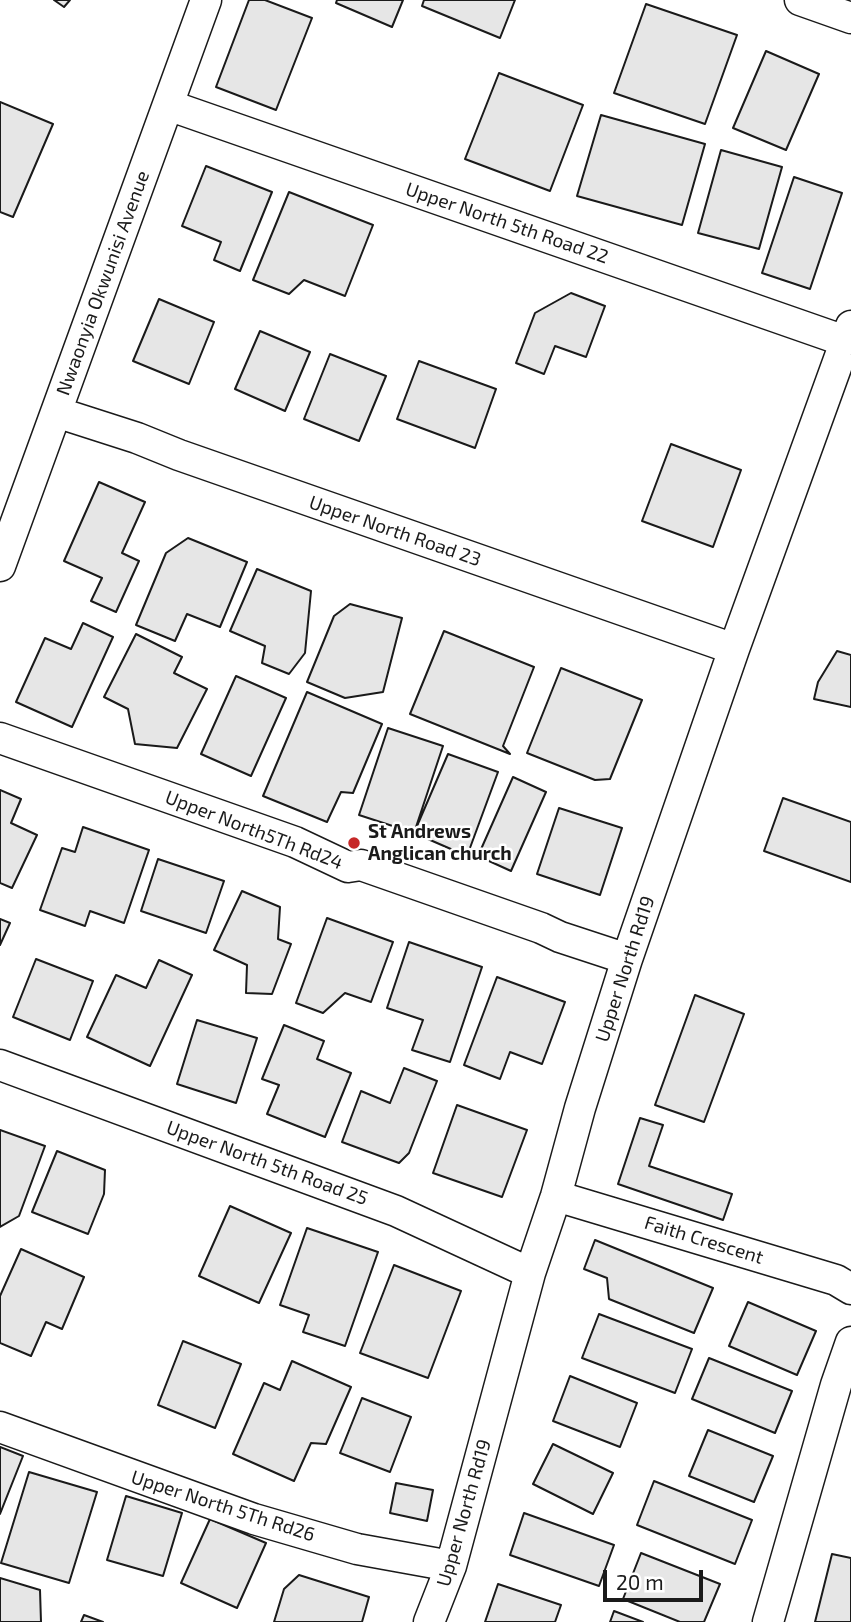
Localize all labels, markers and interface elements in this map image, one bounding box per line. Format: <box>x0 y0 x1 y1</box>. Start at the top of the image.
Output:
street label: Nwaonyia Okwunisi Avenue <box>52 167 154 399</box>
street label: Upper North 5th Road 22 <box>403 178 611 268</box>
street label: Upper North Road 23 <box>306 491 484 571</box>
street label: Upper North5Th Rd24 <box>162 786 346 874</box>
place label: St Andrews Anglican church <box>368 821 512 865</box>
marker: St Andrews Anglican church <box>346 835 362 851</box>
street label: Upper North Rd19 <box>591 893 659 1045</box>
street label: Upper North 5th Road 25 <box>163 1116 371 1210</box>
street label: Faith Crescent <box>642 1211 766 1269</box>
street label: Upper North Rd19 <box>432 1437 496 1589</box>
street label: Upper North 5Th Rd26 <box>128 1466 318 1546</box>
scale bar <box>606 1556 706 1600</box>
text: 20 m <box>616 1569 664 1594</box>

